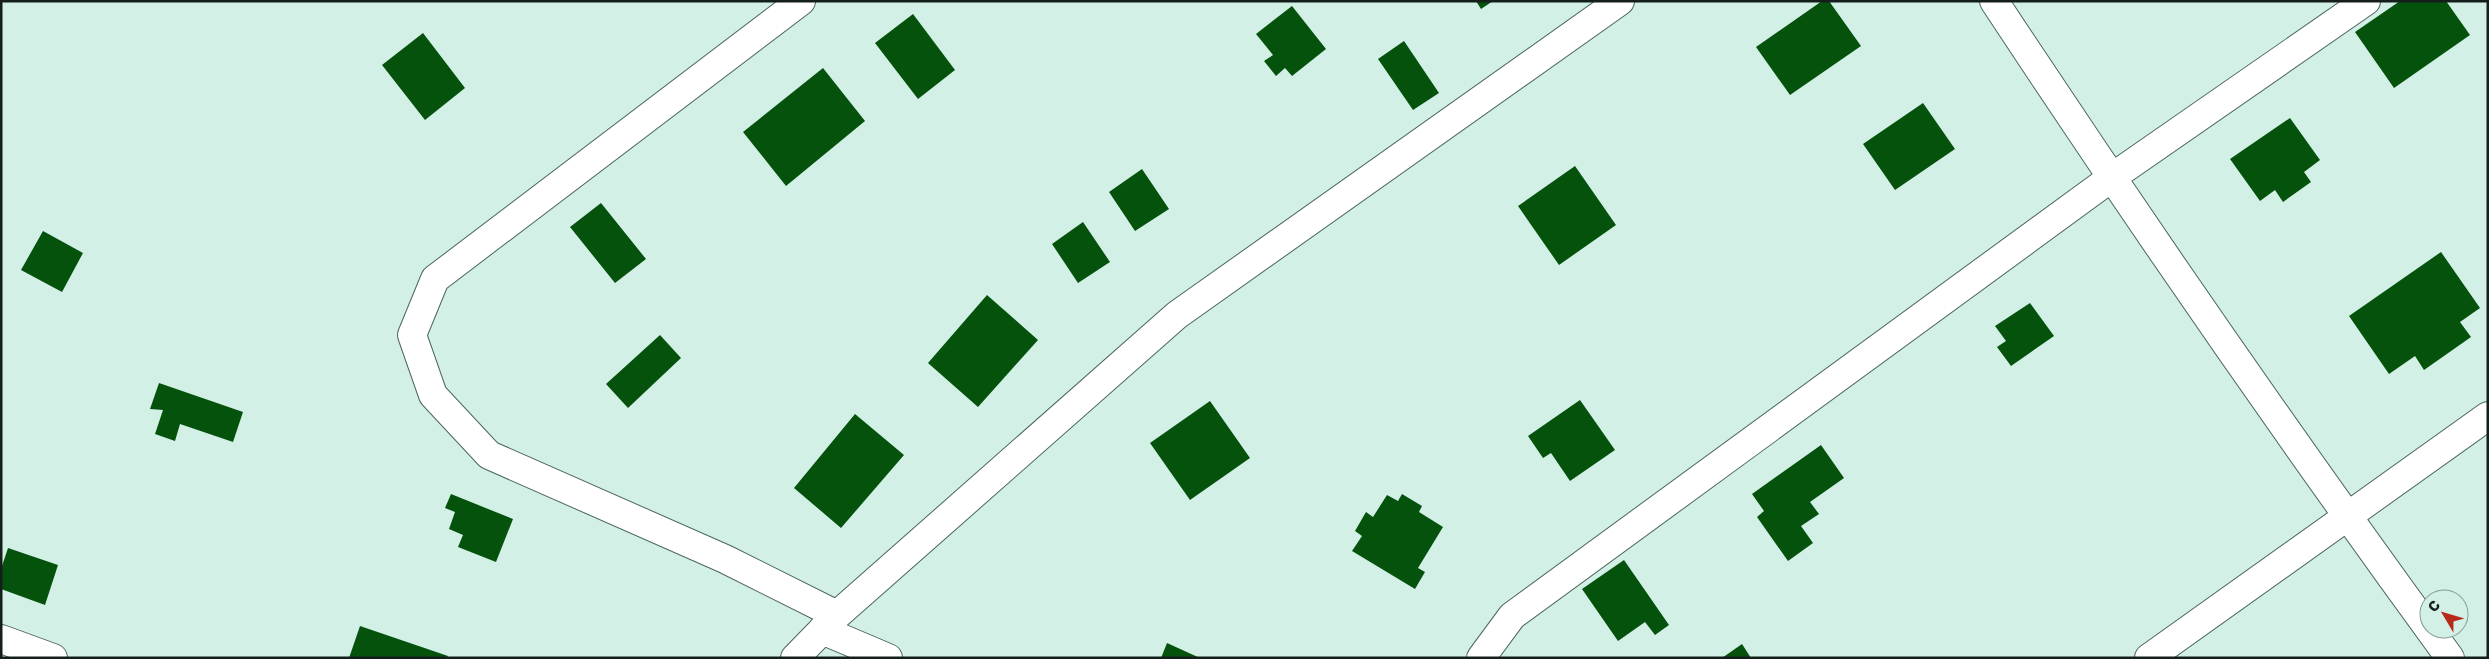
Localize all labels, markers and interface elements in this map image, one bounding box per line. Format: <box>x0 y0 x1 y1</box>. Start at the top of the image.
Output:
north arrow <box>2419 589 2469 639</box>
text: С <box>2424 596 2443 615</box>

